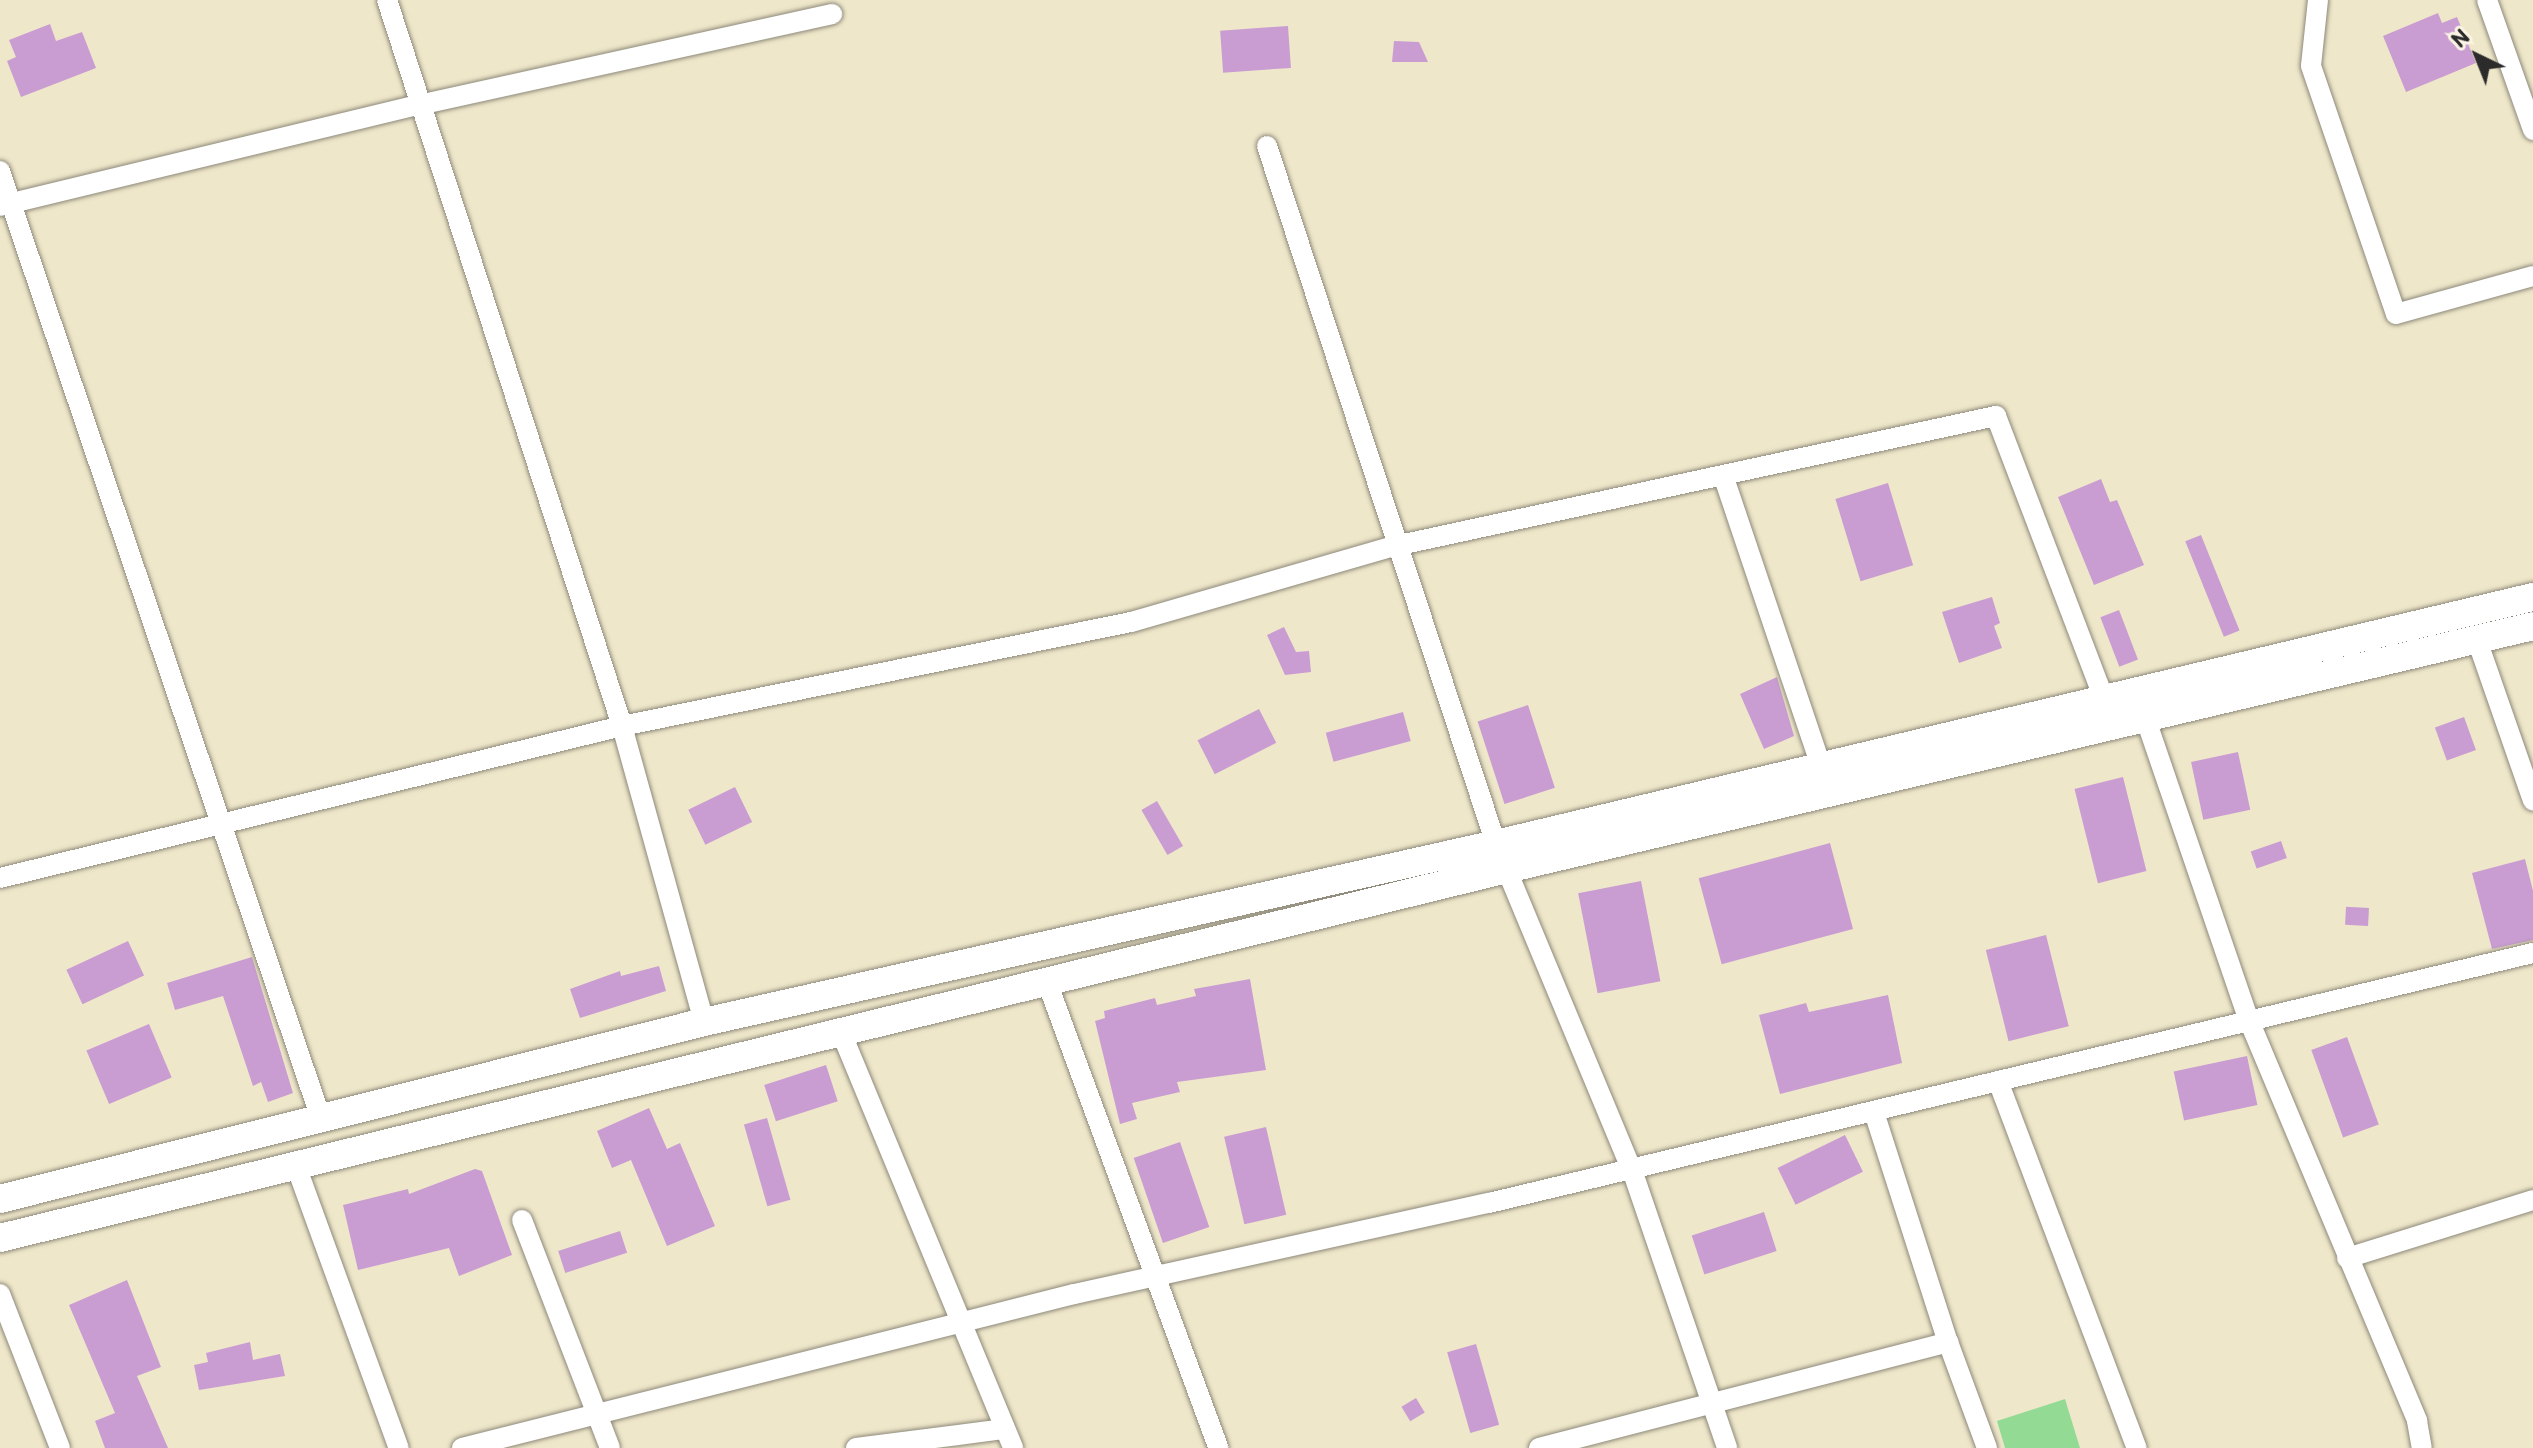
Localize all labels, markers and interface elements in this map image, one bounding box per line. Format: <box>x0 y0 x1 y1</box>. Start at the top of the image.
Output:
north arrow <box>2437 16 2517 96</box>
text: N <box>2446 23 2475 53</box>

